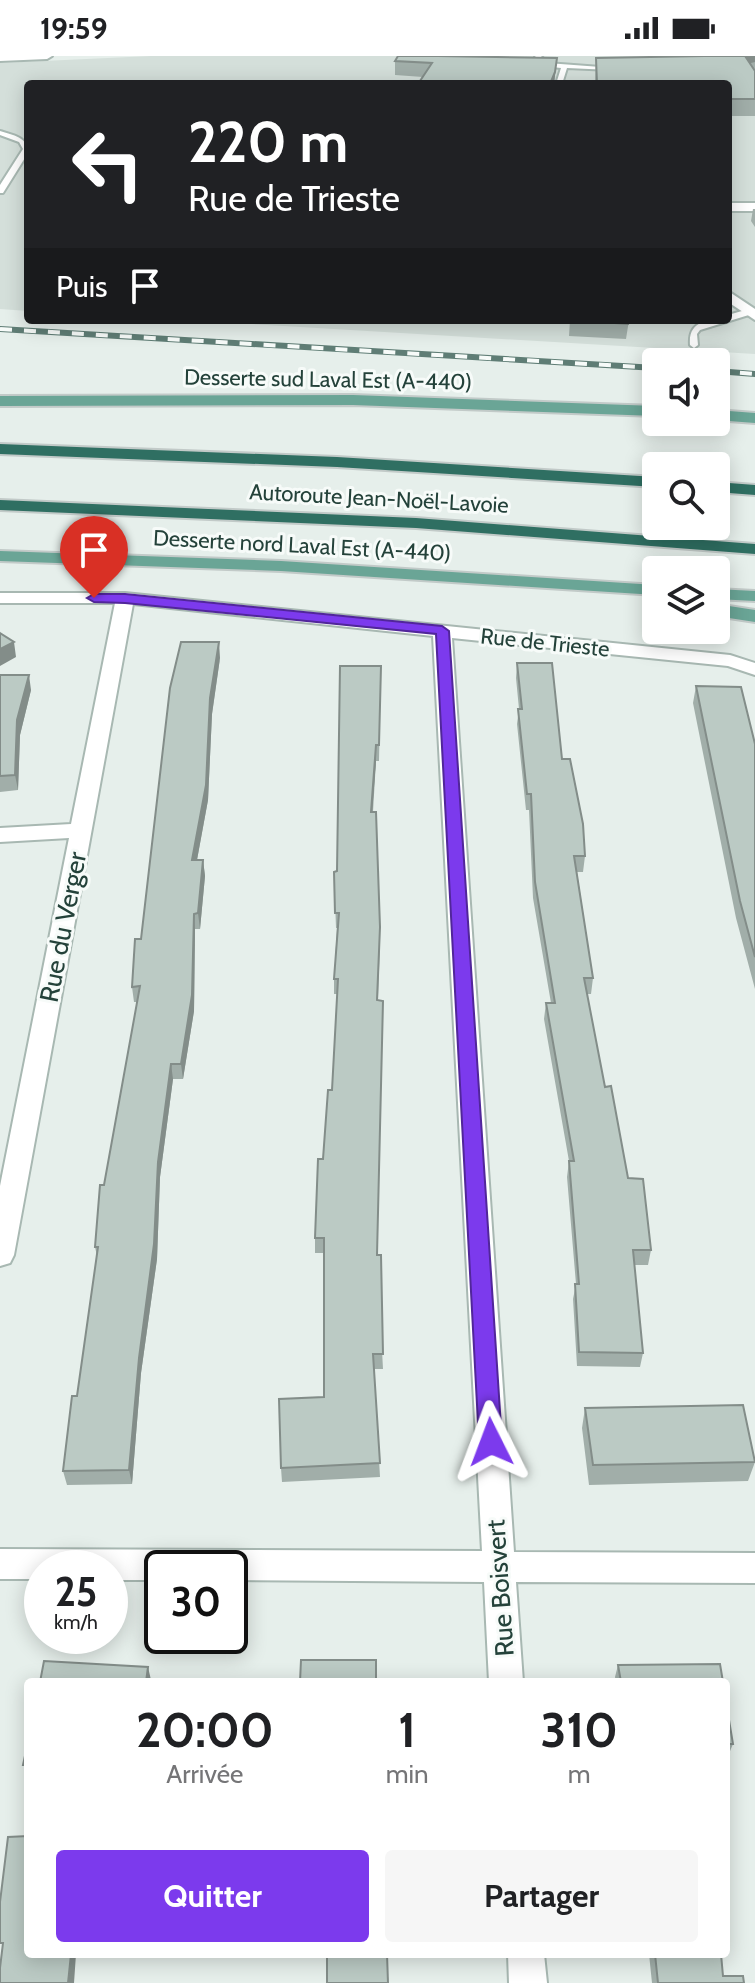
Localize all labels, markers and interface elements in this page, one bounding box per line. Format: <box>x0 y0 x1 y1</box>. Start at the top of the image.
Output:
text: 19:59 <box>40 10 108 47</box>
text: 220 m <box>188 108 348 176</box>
icon: left <box>56 112 160 216</box>
text: Rue de Trieste <box>188 176 400 220</box>
icon: arrive <box>123 264 167 308</box>
text: Puis <box>56 268 107 305</box>
map controls <box>642 348 730 644</box>
button: sound <box>642 348 730 436</box>
street label: Desserte sud Laval Est (A-440) <box>184 363 472 396</box>
button: search <box>642 452 730 540</box>
street label: Autoroute Jean-Noël-Lavoie <box>249 478 509 519</box>
pin <box>60 516 128 598</box>
street label: Desserte nord Laval Est (A-440) <box>152 524 452 567</box>
icon: arrive <box>72 528 116 572</box>
button: layers <box>642 556 730 644</box>
street label: Rue de Trieste <box>479 622 611 663</box>
street label: Rue du Verger <box>33 848 93 1005</box>
position arrow <box>449 1400 533 1484</box>
street label: Rue Boisvert <box>479 1518 521 1658</box>
speed limit sign: 30 <box>144 1550 248 1654</box>
text: 25 <box>55 1567 97 1616</box>
text: km/h <box>54 1610 98 1634</box>
text: 20:00 <box>136 1701 274 1759</box>
text: 1 <box>398 1701 416 1759</box>
text: 310 <box>541 1701 618 1759</box>
text: Arrivée <box>166 1758 243 1790</box>
text: min <box>386 1758 429 1790</box>
text: m <box>568 1758 591 1790</box>
button: Quitter <box>56 1850 369 1942</box>
button: Partager <box>385 1850 698 1942</box>

